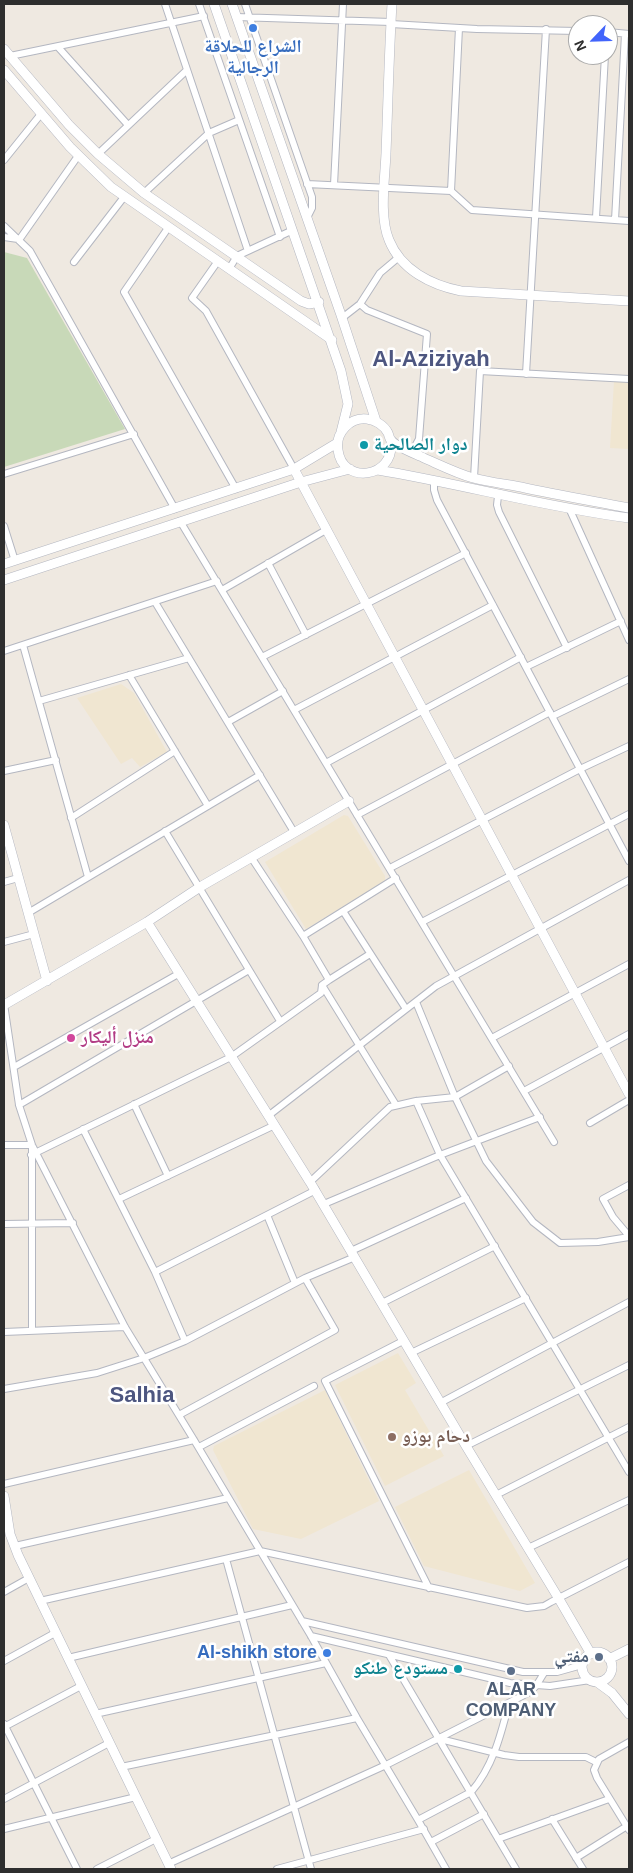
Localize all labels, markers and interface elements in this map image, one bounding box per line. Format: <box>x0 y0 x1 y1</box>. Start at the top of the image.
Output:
north arrow <box>568 15 618 65</box>
marker: الشراع للحلاقة الرجالية <box>247 22 259 34</box>
place label: الشراع للحلاقة الرجالية <box>204 36 302 78</box>
text: N <box>571 38 590 54</box>
district label: Al-Aziziyah <box>372 347 490 373</box>
place label: دوار الصالحية <box>374 434 468 456</box>
marker: دوار الصالحية <box>358 439 370 451</box>
place label: منزل أليكار <box>81 1027 154 1049</box>
marker: منزل أليكار <box>65 1032 77 1044</box>
district label: Salhia <box>110 1383 174 1409</box>
place label: دحام بوزو <box>402 1426 470 1448</box>
marker: دحام بوزو <box>386 1431 398 1443</box>
place label: Al-shikh store <box>197 1642 317 1664</box>
place label: مفتي <box>554 1646 589 1668</box>
marker: Al-shikh store <box>321 1647 333 1659</box>
marker: مفتي <box>593 1651 605 1663</box>
place label: مستودع طنكو <box>353 1658 448 1680</box>
marker: مستودع طنكو <box>452 1663 464 1675</box>
marker: ALAR COMPANY <box>505 1665 517 1677</box>
place label: ALAR COMPANY <box>466 1679 556 1722</box>

